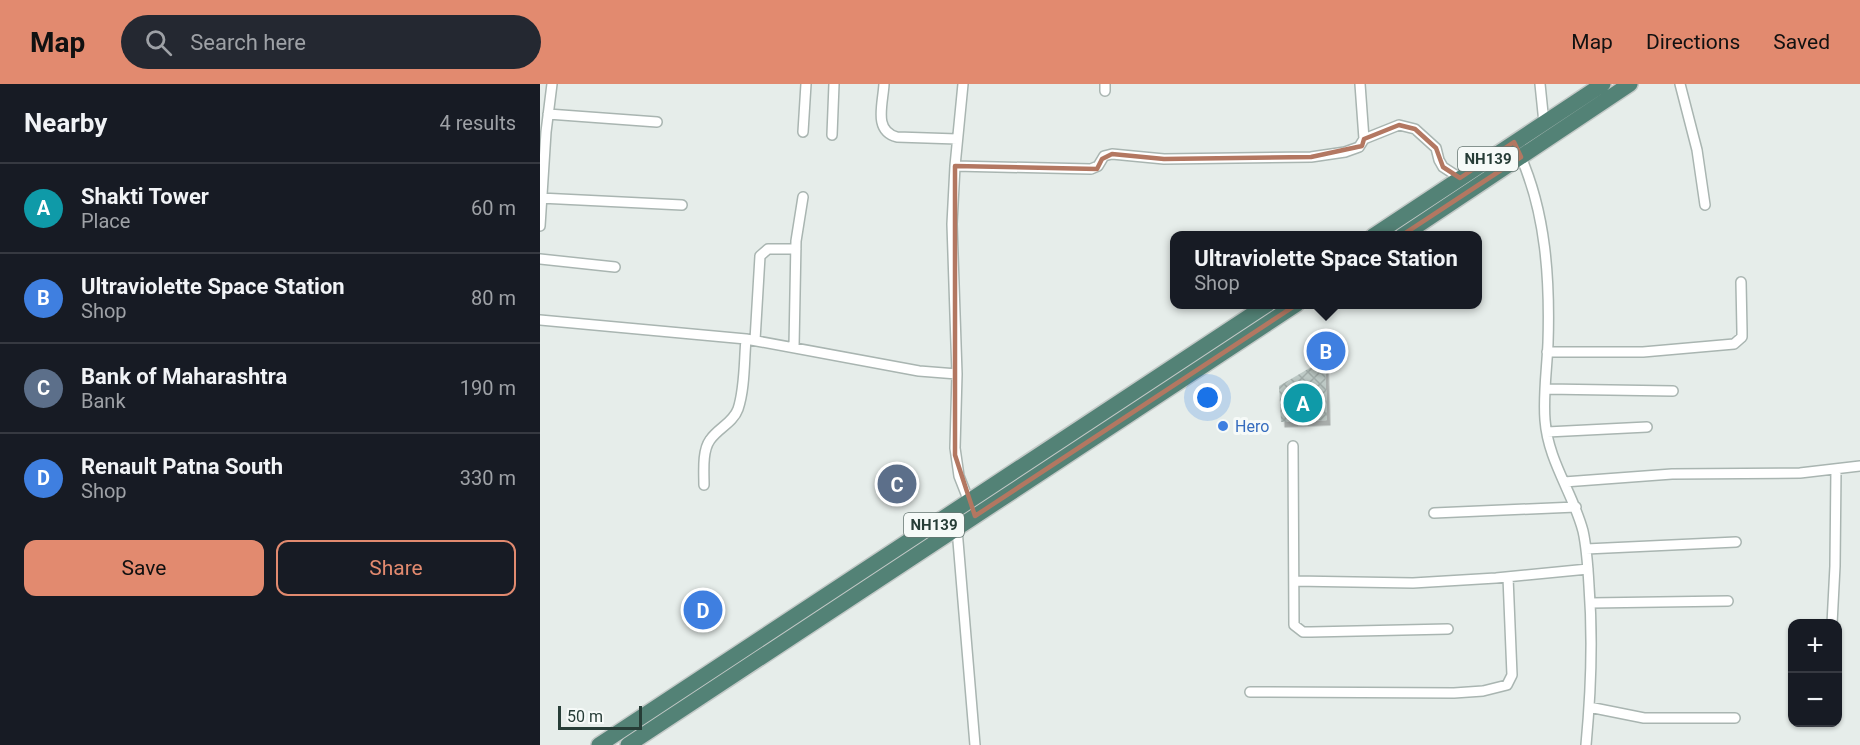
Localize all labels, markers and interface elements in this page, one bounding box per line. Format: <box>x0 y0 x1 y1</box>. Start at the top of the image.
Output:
search box <box>121 15 541 69</box>
text: Map <box>30 26 85 59</box>
icon: search <box>142 26 175 59</box>
text: Search here <box>190 30 306 55</box>
text: Map <box>1571 30 1613 54</box>
text: Directions <box>1646 30 1740 54</box>
text: Saved <box>1773 30 1830 54</box>
text: Nearby <box>24 108 107 138</box>
text: 4 results <box>440 111 516 135</box>
road number: NH139 <box>1458 147 1518 171</box>
text: Shakti Tower <box>81 184 209 209</box>
text: A <box>37 196 50 220</box>
text: 60 m <box>471 196 516 220</box>
text: Place <box>81 209 130 233</box>
popup <box>1170 231 1482 309</box>
text: Ultraviolette Space Station <box>1194 246 1458 271</box>
text: Shop <box>1194 271 1240 295</box>
text: Ultraviolette Space Station <box>81 274 345 299</box>
text: B <box>37 286 50 310</box>
text: 80 m <box>471 286 516 310</box>
text: Shop <box>81 299 127 323</box>
pin: B <box>1306 328 1346 374</box>
text: Bank of Maharashtra <box>81 364 287 389</box>
text: C <box>37 376 50 400</box>
text: 190 m <box>460 376 516 400</box>
pin: A <box>1284 380 1323 426</box>
your location <box>1193 383 1222 412</box>
text: Bank <box>81 389 126 413</box>
place label: Hero <box>1235 417 1269 436</box>
marker: Hero <box>1216 419 1230 433</box>
text: Renault Patna South <box>81 454 283 479</box>
pin: C <box>878 462 916 506</box>
text: D <box>37 466 50 490</box>
text: 330 m <box>460 466 516 490</box>
text: Shop <box>81 479 127 503</box>
road number: NH139 <box>904 513 964 537</box>
button: Save <box>24 540 264 596</box>
button: Share <box>276 540 516 596</box>
pin: D <box>684 588 722 632</box>
map controls <box>1788 619 1842 727</box>
button: + <box>1788 619 1842 673</box>
button: − <box>1788 673 1842 727</box>
scale bar <box>558 703 642 730</box>
text: 50 m <box>567 707 603 726</box>

